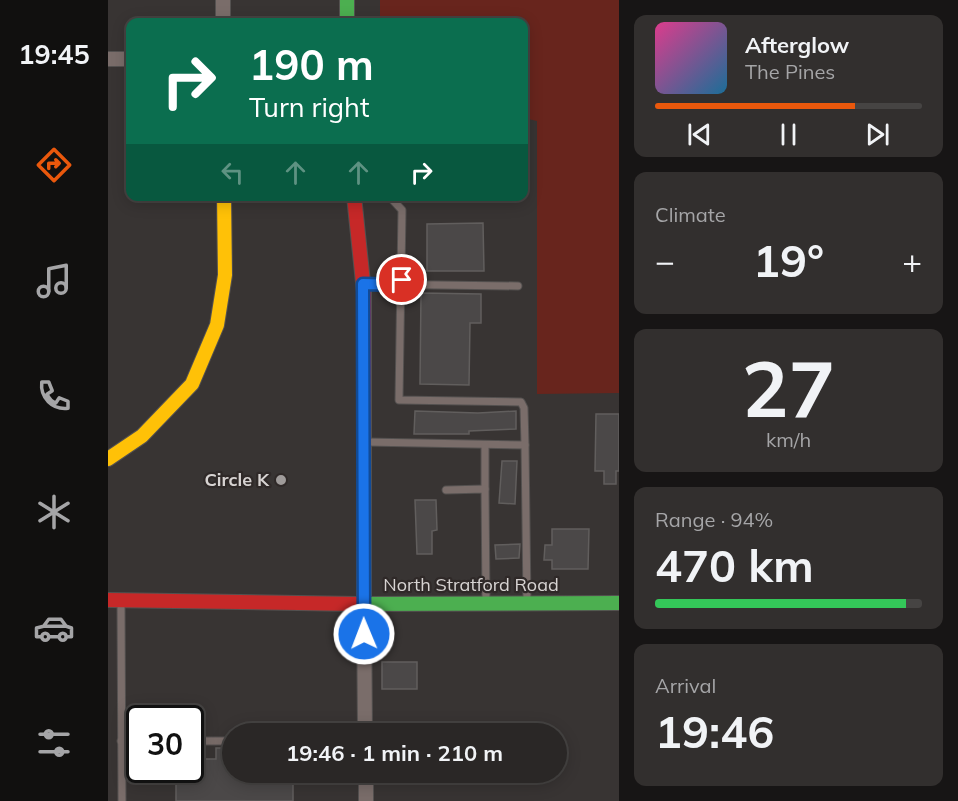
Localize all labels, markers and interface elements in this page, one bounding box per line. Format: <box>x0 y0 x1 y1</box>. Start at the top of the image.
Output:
text: Afterglow <box>745 31 849 59</box>
text: 19:45 <box>18 37 90 71</box>
text: 190 m <box>249 38 374 91</box>
icon: right <box>150 42 228 120</box>
text: The Pines <box>745 59 835 84</box>
text: Turn right <box>249 90 369 124</box>
icon: previous <box>683 118 716 151</box>
icon: pause <box>772 118 805 151</box>
icon: next <box>861 118 894 151</box>
icon: directions <box>33 144 75 186</box>
icon: left <box>216 156 249 189</box>
icon: ahead <box>279 156 312 189</box>
icon: ahead <box>342 156 375 189</box>
icon: right <box>405 156 438 189</box>
text: Climate <box>655 202 726 227</box>
text: 19° <box>753 232 824 288</box>
text: − <box>655 240 675 281</box>
text: + <box>902 240 922 281</box>
pin <box>376 254 427 305</box>
icon: music <box>33 260 75 302</box>
icon: arrive <box>385 263 418 296</box>
text: 27 <box>742 339 835 437</box>
icon: phone <box>33 375 75 417</box>
text: km/h <box>766 427 811 452</box>
place label: Circle K <box>204 468 270 491</box>
marker: Circle K <box>274 473 288 487</box>
icon: climate <box>33 491 75 533</box>
text: Range · 94% <box>655 507 773 532</box>
text: 470 km <box>655 537 814 593</box>
street label: North Stratford Road <box>383 573 559 596</box>
position arrow <box>332 602 396 666</box>
icon: car <box>33 607 75 649</box>
text: Arrival <box>655 673 716 698</box>
text: 19:46 <box>655 703 774 759</box>
speed limit sign: 30 <box>126 705 204 783</box>
icon: filters <box>33 722 75 764</box>
text: 19:46 · 1 min · 210 m <box>286 739 503 767</box>

